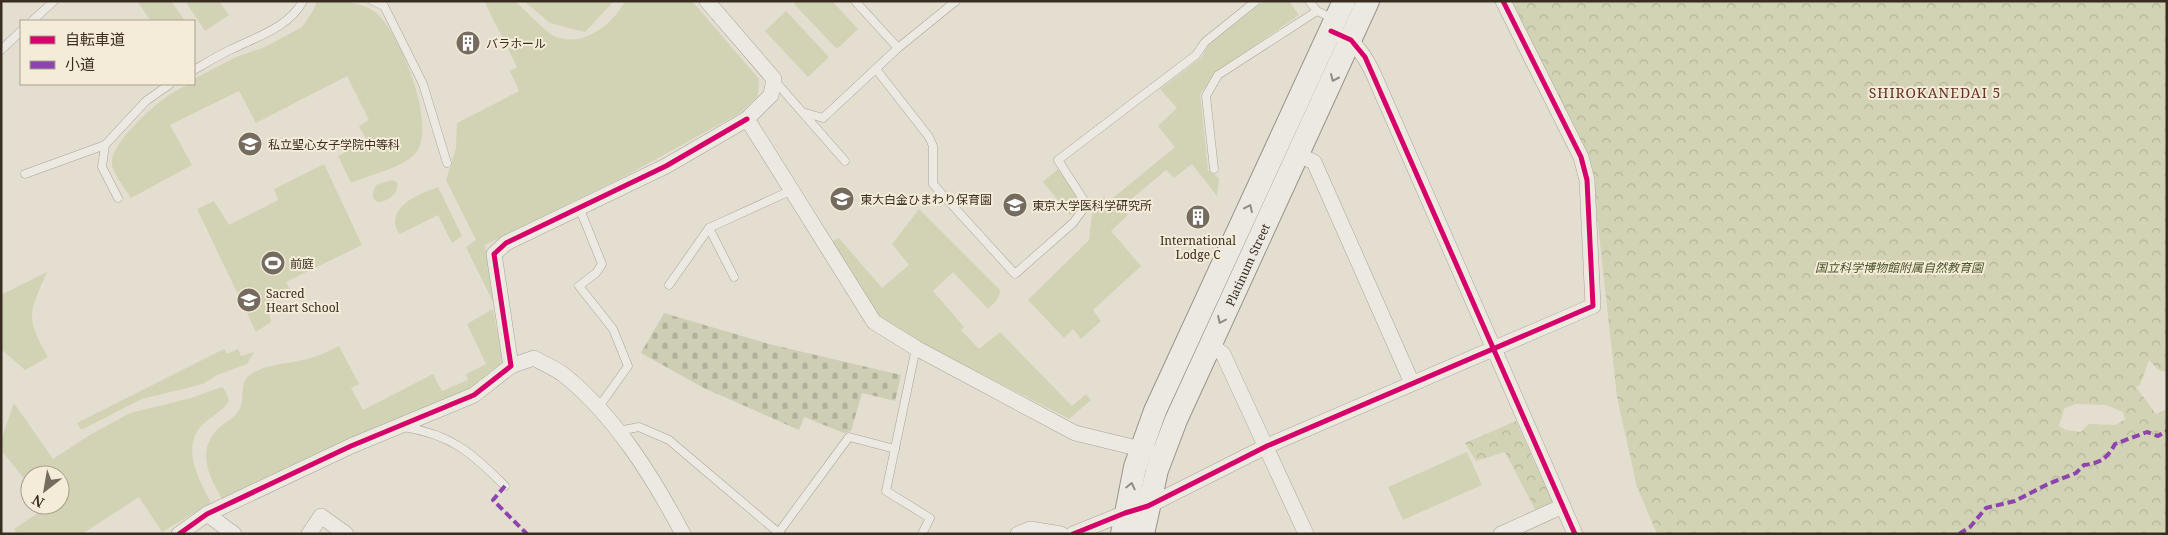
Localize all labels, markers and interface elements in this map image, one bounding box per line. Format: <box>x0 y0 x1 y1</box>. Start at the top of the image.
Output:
legend <box>20 20 195 85</box>
text: 自転車道 <box>65 29 125 49</box>
building icon: バラホール <box>455 30 481 56</box>
place label: バラホール <box>486 35 546 52</box>
text: 小道 <box>65 54 95 74</box>
one-way arrow <box>1330 73 1340 82</box>
district label: SHIROKANEDAI 5 <box>1869 83 2001 102</box>
school or university icon: 私立聖心女子学院中等科 <box>237 131 263 157</box>
place label: 私立聖心女子学院中等科 <box>268 136 400 153</box>
school or university icon: 東大白金ひまわり保育園 <box>829 186 855 212</box>
place label: 東大白金ひまわり保育園 <box>860 191 992 208</box>
school or university icon: 東京大学医科学研究所 <box>1002 192 1028 218</box>
place label: 東京大学医科学研究所 <box>1032 197 1152 214</box>
building icon: International Lodge C <box>1185 204 1211 230</box>
one-way arrow <box>1242 204 1253 213</box>
street label: Platinum Street <box>1221 220 1274 309</box>
place label: International Lodge C <box>1160 232 1236 263</box>
sports icon: 前庭 <box>260 250 286 276</box>
place label: 前庭 <box>290 255 314 272</box>
park label: 国立科学博物館附属自然教育園 <box>1815 259 1985 276</box>
place label: Sacred Heart School <box>266 285 340 316</box>
school or university icon: Sacred Heart School <box>236 287 262 313</box>
one-way arrow <box>1217 315 1227 324</box>
north arrow <box>20 465 70 515</box>
one-way arrow <box>1125 481 1136 490</box>
text: N <box>28 491 48 513</box>

